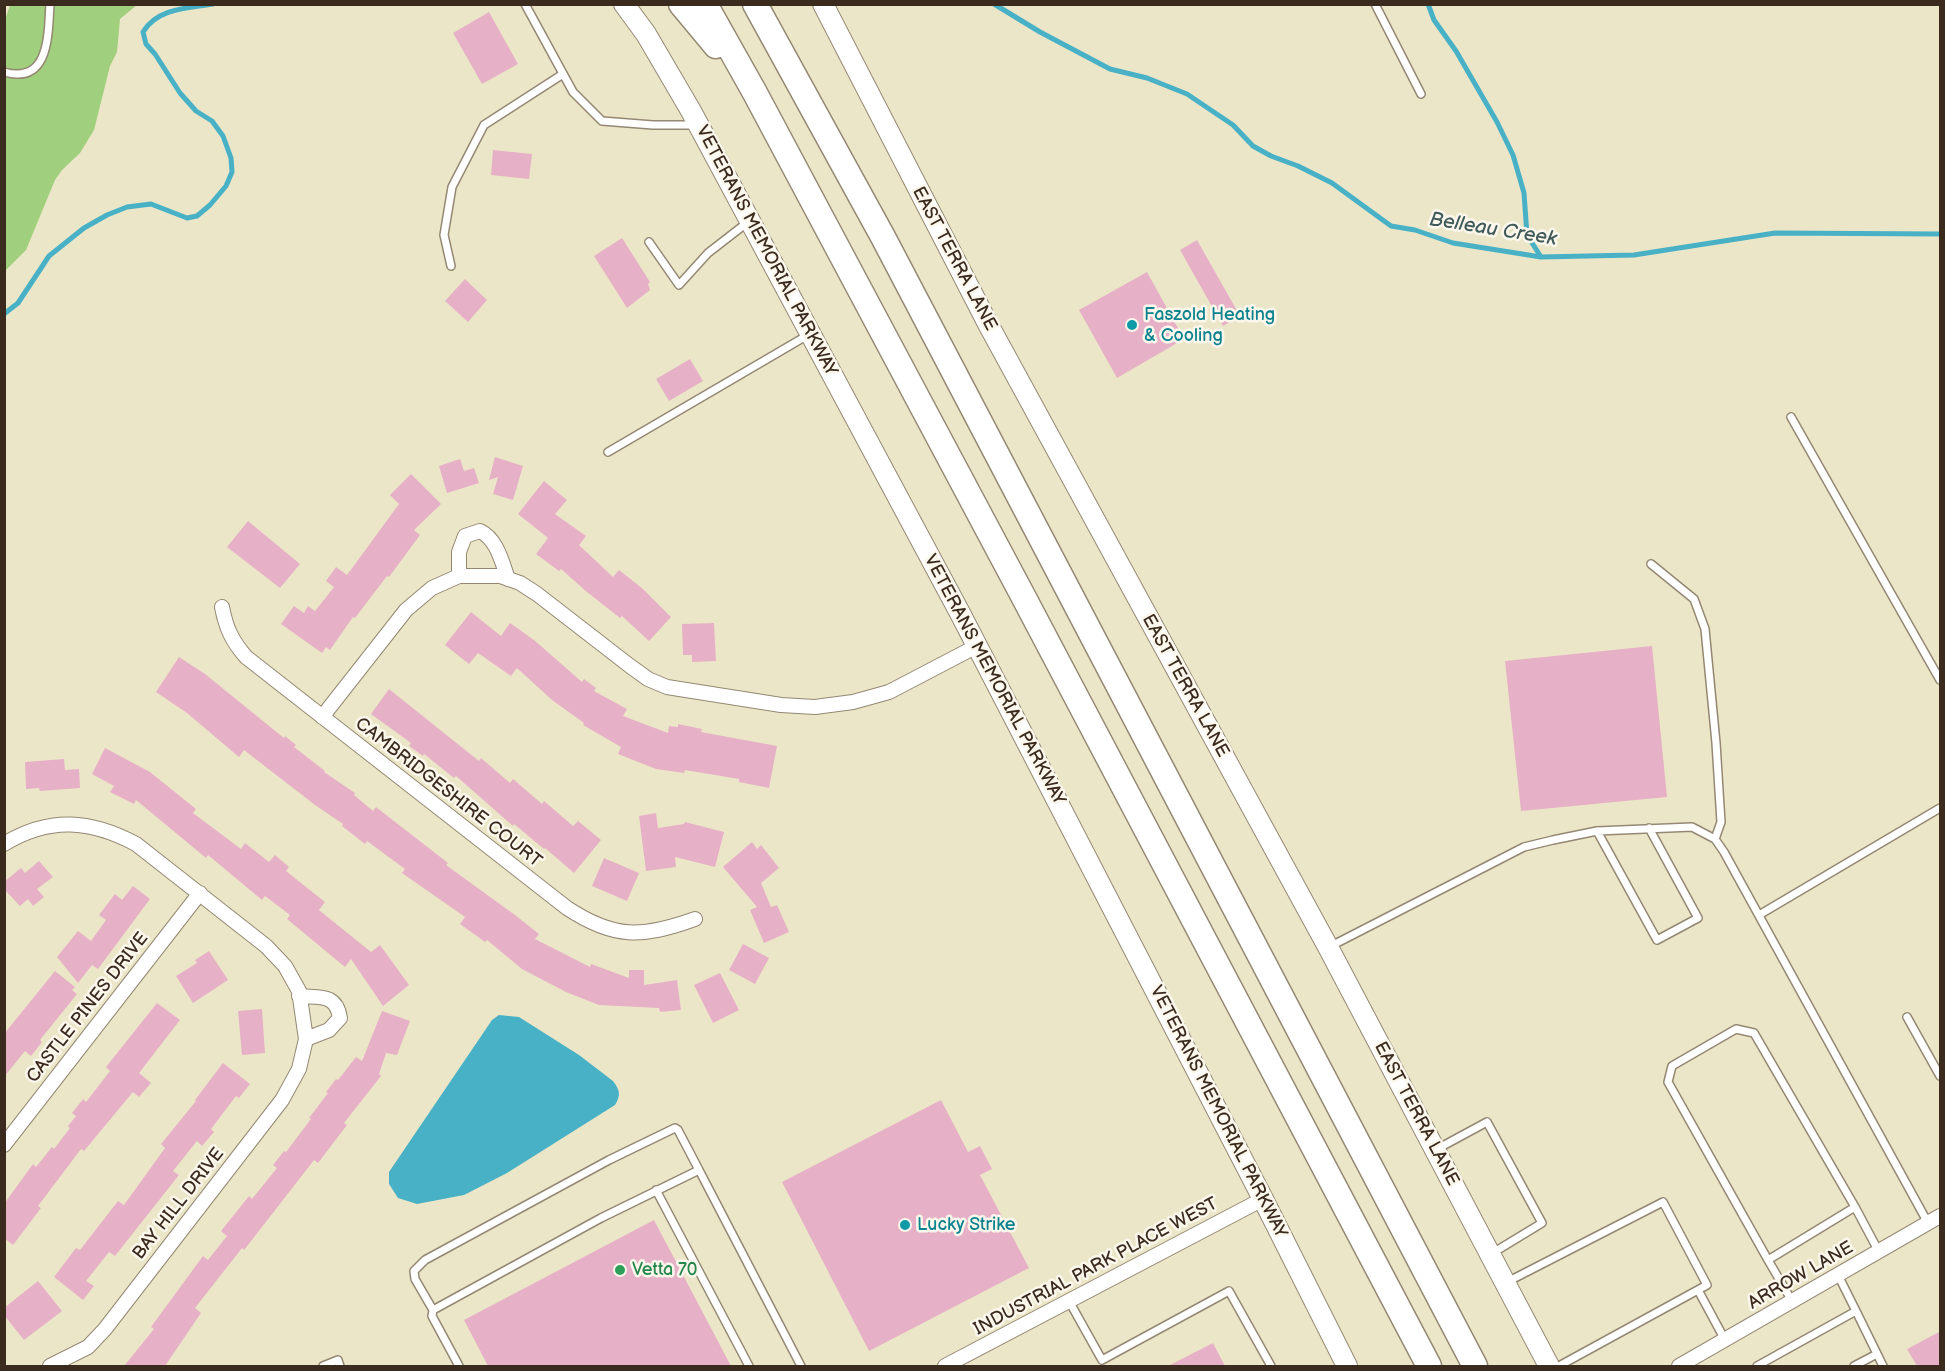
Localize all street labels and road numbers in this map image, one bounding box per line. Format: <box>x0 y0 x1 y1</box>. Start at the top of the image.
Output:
street label: VETERANS MEMORIAL PARKWAY <box>691 122 841 380</box>
street label: EAST TERRA LANE <box>907 183 1001 335</box>
street label: VETERANS MEMORIAL PARKWAY <box>919 551 1069 809</box>
street label: EAST TERRA LANE <box>1137 611 1233 761</box>
street label: CAMBRIDGESHIRE COURT <box>350 713 546 873</box>
street label: CASTLE PINES DRIVE <box>23 929 153 1087</box>
street label: VETERANS MEMORIAL PARKWAY <box>1145 982 1291 1242</box>
street label: EAST TERRA LANE <box>1369 1038 1463 1190</box>
street label: BAY HILL DRIVE <box>129 1144 229 1264</box>
street label: INDUSTRIAL PARK PLACE WEST <box>970 1193 1222 1341</box>
street label: ARROW LANE <box>1745 1237 1857 1315</box>

